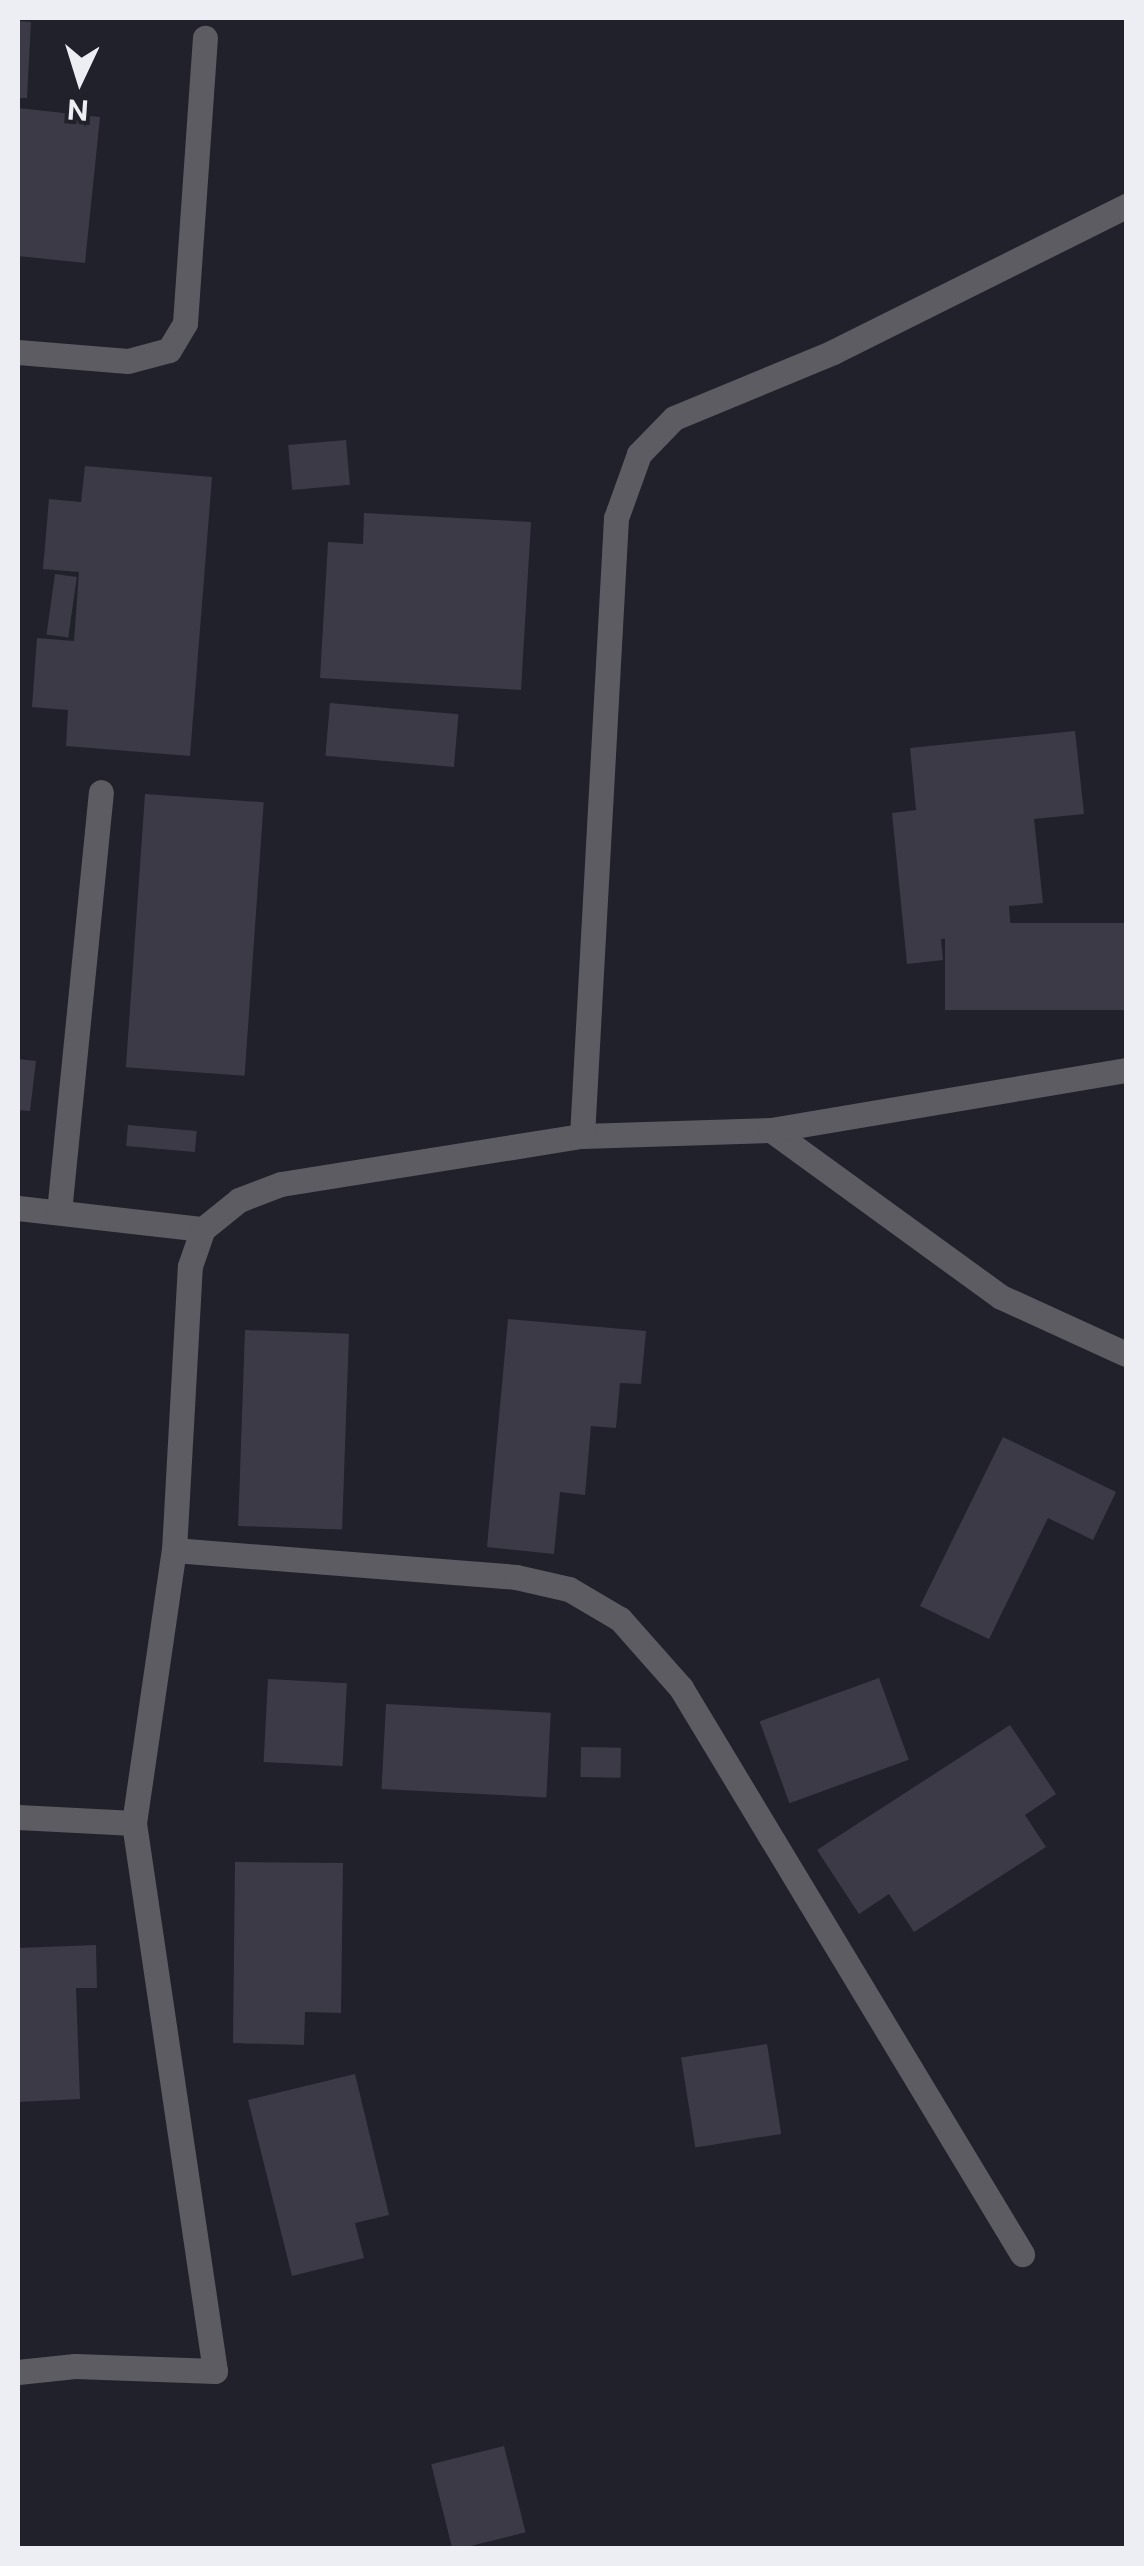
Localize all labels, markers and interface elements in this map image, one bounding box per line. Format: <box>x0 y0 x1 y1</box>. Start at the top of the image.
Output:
north arrow <box>30 30 130 130</box>
text: N <box>66 93 90 128</box>

